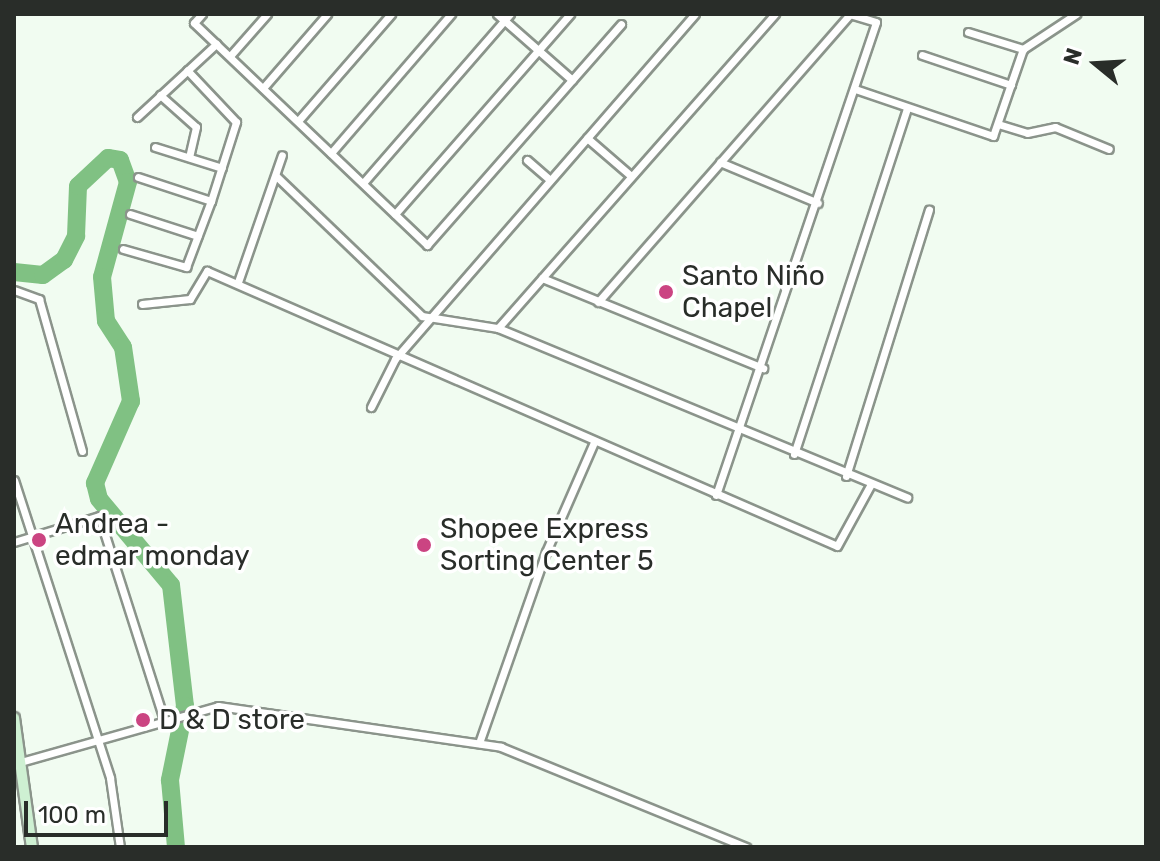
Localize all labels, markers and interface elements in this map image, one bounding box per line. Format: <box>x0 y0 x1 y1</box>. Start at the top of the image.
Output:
north arrow <box>1056 24 1136 104</box>
text: N <box>1057 45 1088 68</box>
place label: Santo Niño Chapel <box>682 259 825 325</box>
marker: Santo Niño Chapel <box>657 283 675 301</box>
place label: Andrea - edmar monday <box>55 507 250 573</box>
place label: Shopee Express Sorting Center 5 <box>440 512 654 578</box>
marker: Andrea - edmar monday <box>30 531 48 549</box>
marker: Shopee Express Sorting Center 5 <box>415 536 433 554</box>
place label: D & D store <box>159 703 305 737</box>
marker: D & D store <box>134 711 152 729</box>
scale bar <box>28 785 172 835</box>
text: 100 m <box>38 801 106 829</box>

